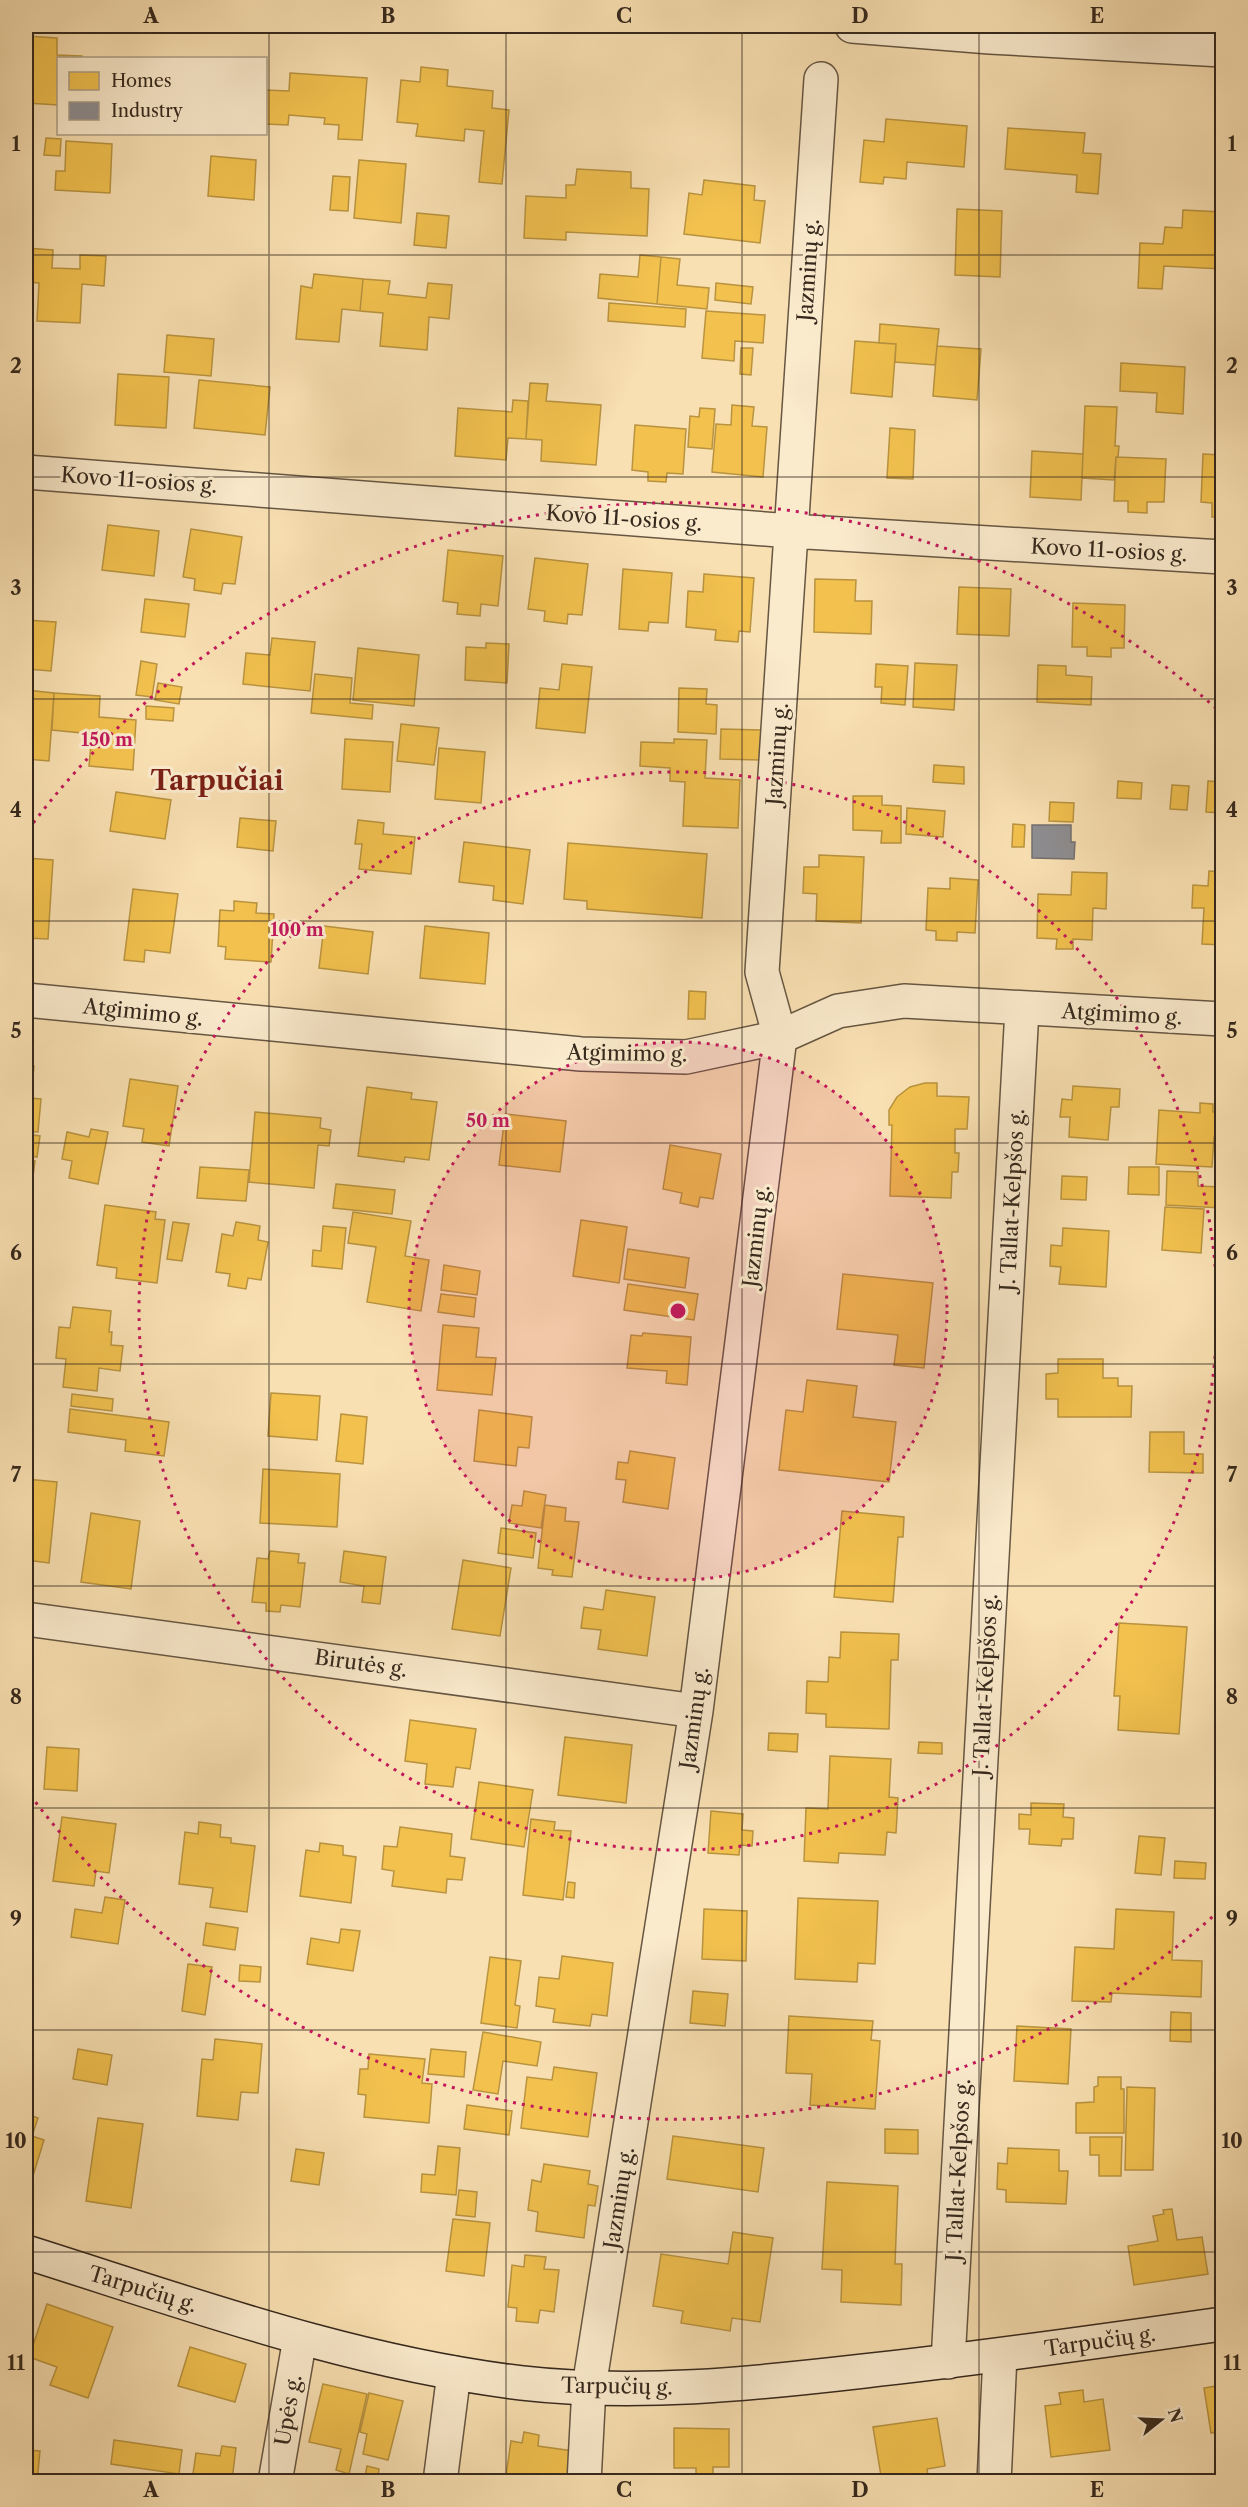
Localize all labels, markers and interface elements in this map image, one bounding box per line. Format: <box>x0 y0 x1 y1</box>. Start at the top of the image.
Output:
text: A <box>142 4 159 28</box>
text: B <box>381 4 396 28</box>
text: C <box>616 4 632 28</box>
text: D <box>851 4 869 28</box>
text: E <box>1090 4 1104 28</box>
legend <box>57 57 267 135</box>
text: Homes <box>111 70 172 92</box>
text: Industry <box>111 100 184 122</box>
text: 1 <box>12 132 21 156</box>
text: 1 <box>1228 132 1237 156</box>
street label: Jazminų g. <box>792 218 824 325</box>
text: 2 <box>10 354 22 378</box>
text: 2 <box>1226 354 1238 378</box>
street label: Kovo 11-osios g. <box>60 462 218 498</box>
street label: Kovo 11-osios g. <box>545 500 703 536</box>
street label: Kovo 11-osios g. <box>1030 533 1188 567</box>
text: 3 <box>10 576 22 600</box>
text: 3 <box>1226 576 1238 600</box>
street label: Jazminų g. <box>761 702 793 809</box>
text: 150 m <box>81 729 133 751</box>
district label: Tarpučiai <box>150 764 284 797</box>
text: 4 <box>10 798 22 822</box>
text: 4 <box>1226 798 1238 822</box>
text: 100 m <box>270 919 324 941</box>
street label: Atgimimo g. <box>81 993 204 1031</box>
street label: Atgimimo g. <box>1060 998 1183 1030</box>
text: 5 <box>10 1019 22 1043</box>
text: 5 <box>1226 1019 1238 1043</box>
street label: Atgimimo g. <box>565 1039 688 1067</box>
street label: J. Tallat-Kelpšos g. <box>995 1108 1029 1295</box>
text: 50 m <box>466 1110 510 1132</box>
street label: Jazminų g. <box>737 1183 775 1292</box>
text: 6 <box>10 1241 22 1265</box>
text: 6 <box>1226 1241 1238 1265</box>
centre of rings <box>668 1301 688 1321</box>
text: 7 <box>11 1463 22 1487</box>
text: 7 <box>1227 1463 1238 1487</box>
street label: J. Tallat-Kelpšos g. <box>968 1593 1002 1780</box>
street label: Birutės g. <box>313 1644 409 1682</box>
street label: Jazminų g. <box>674 1665 714 1774</box>
text: 8 <box>10 1685 22 1709</box>
text: 8 <box>1226 1685 1238 1709</box>
text: 9 <box>10 1907 22 1931</box>
text: 9 <box>1226 1907 1238 1931</box>
street label: J. Tallat-Kelpšos g. <box>941 2078 975 2265</box>
text: 10 <box>5 2129 27 2153</box>
text: 10 <box>1221 2129 1243 2153</box>
street label: Jazminų g. <box>598 2145 639 2254</box>
street label: Tarpučių g. <box>86 2261 200 2317</box>
street label: Tarpučių g. <box>1043 2321 1157 2361</box>
text: 11 <box>7 2351 25 2375</box>
text: 11 <box>1223 2351 1241 2375</box>
street label: Upės g. <box>269 2372 307 2448</box>
street label: Tarpučių g. <box>561 2373 673 2399</box>
north arrow <box>1131 2390 1191 2450</box>
text: N <box>1164 2406 1187 2425</box>
text: A <box>142 2478 159 2502</box>
text: B <box>381 2478 396 2502</box>
text: C <box>616 2478 632 2502</box>
text: D <box>851 2478 869 2502</box>
text: E <box>1090 2478 1104 2502</box>

